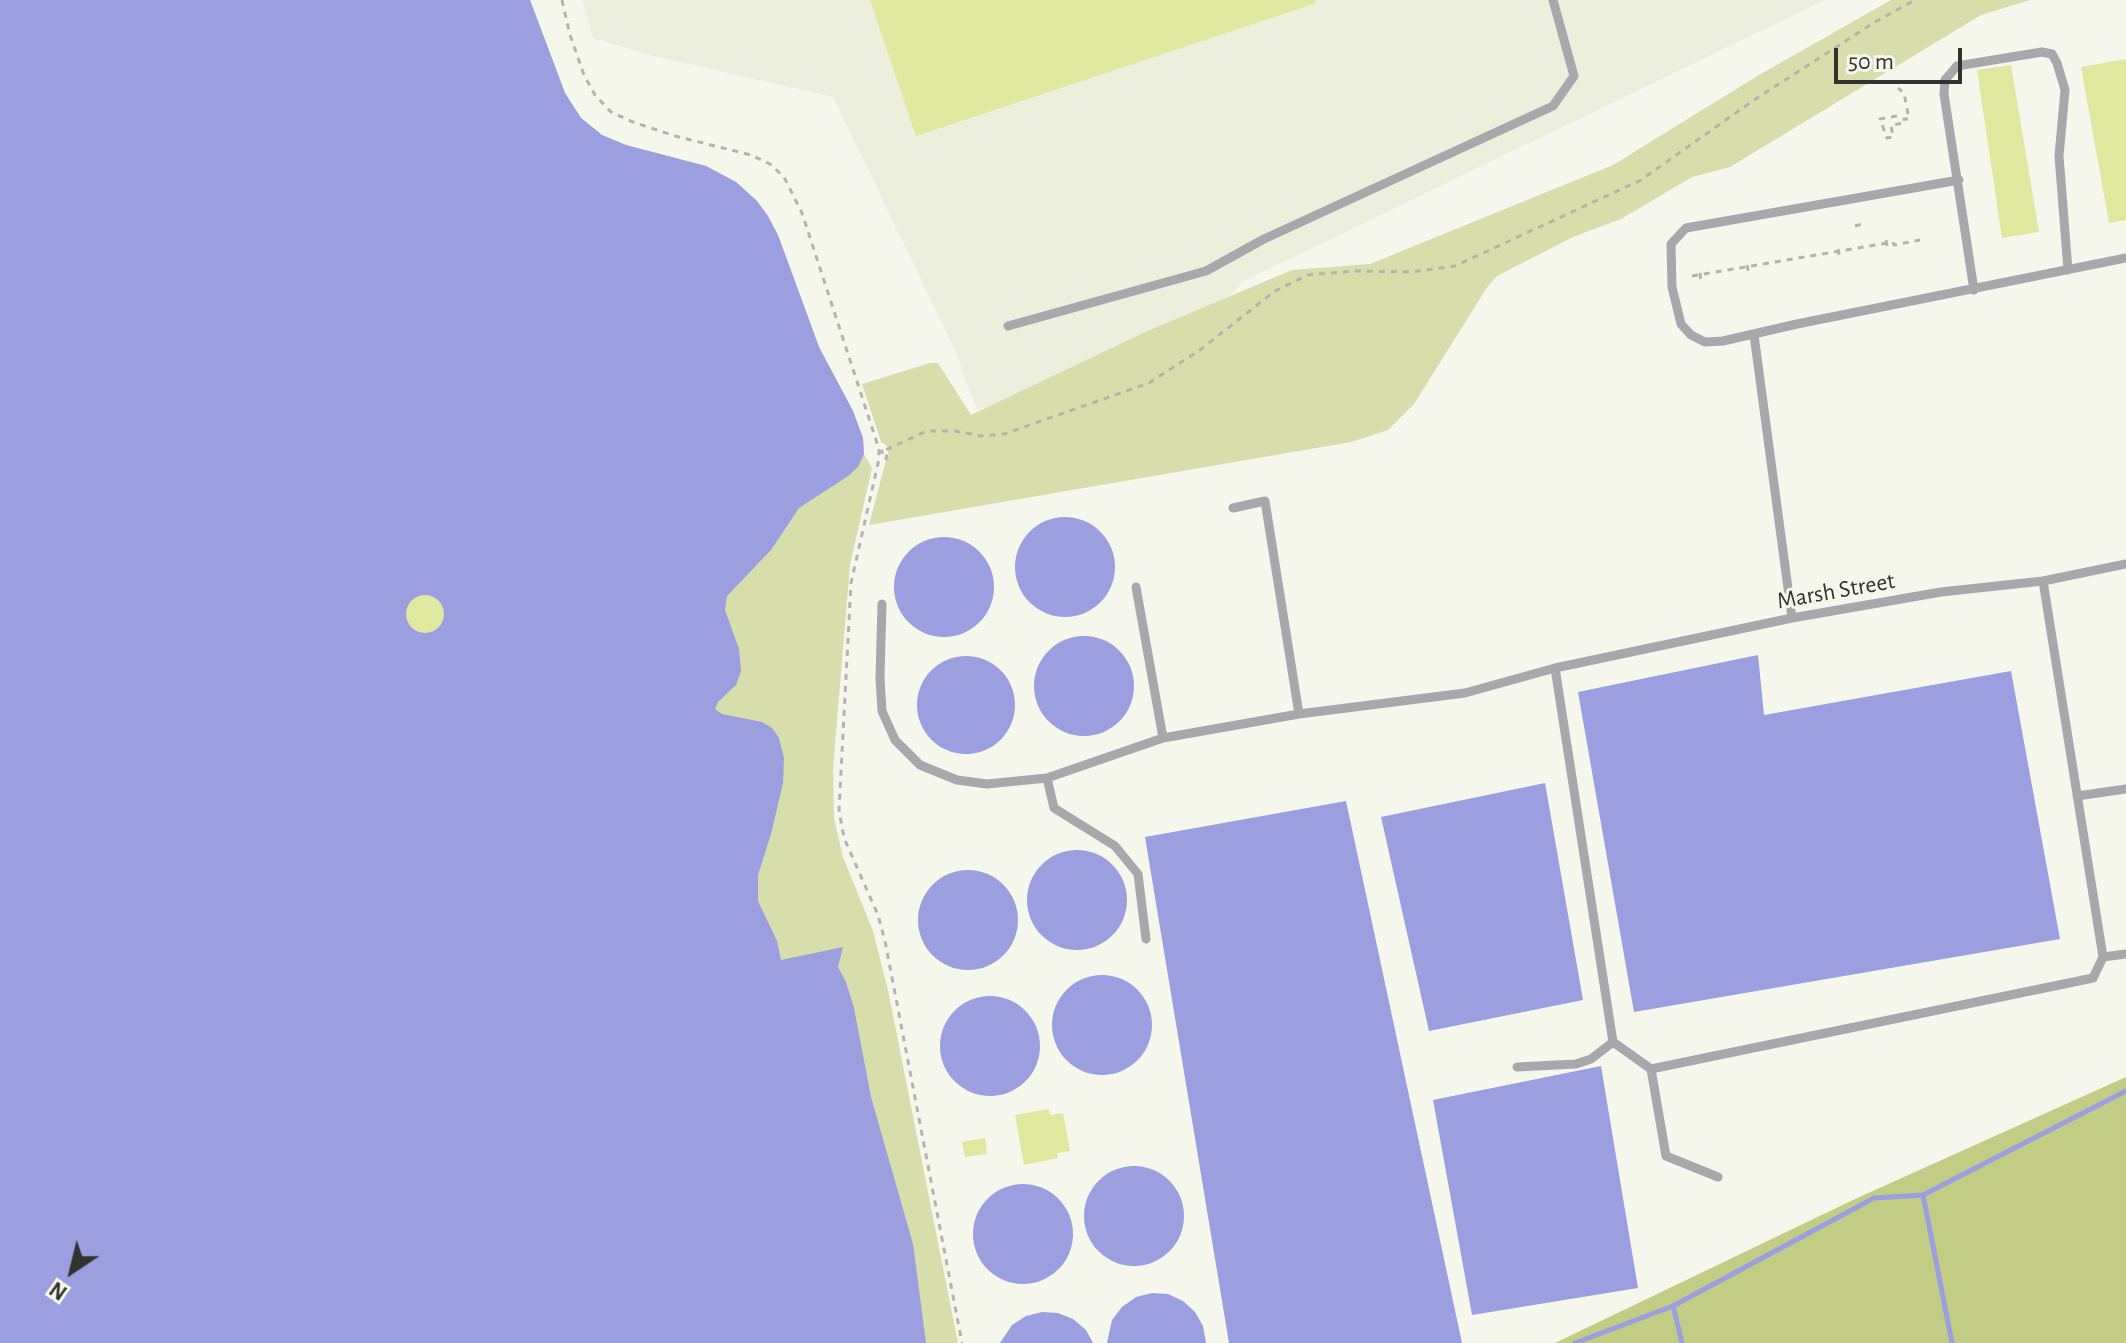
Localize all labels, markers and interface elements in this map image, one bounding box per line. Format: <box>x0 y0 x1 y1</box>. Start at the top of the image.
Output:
scale bar <box>1838 32 1966 82</box>
text: 50 m <box>1848 50 1894 74</box>
street label: Marsh Street <box>1775 566 1897 616</box>
north arrow <box>32 1231 112 1311</box>
text: N <box>46 1277 71 1304</box>

